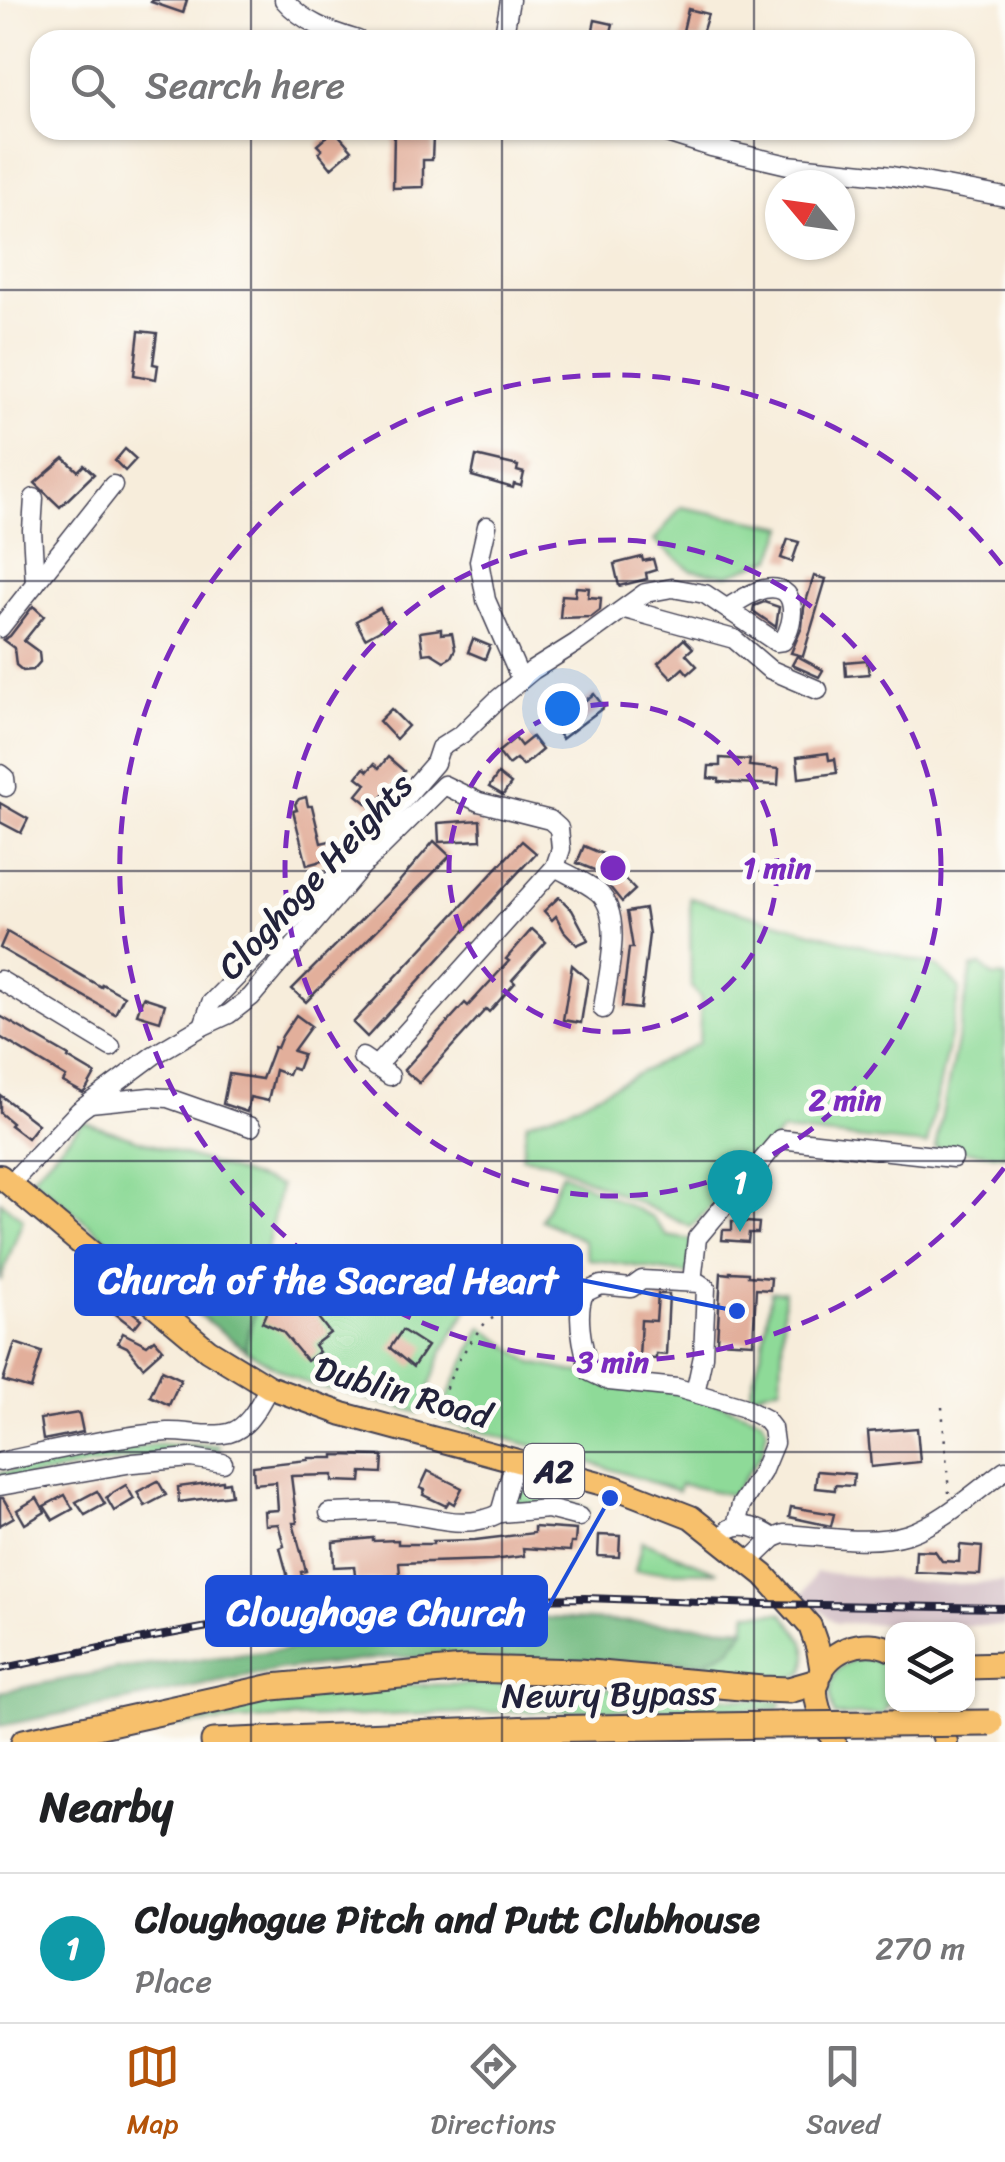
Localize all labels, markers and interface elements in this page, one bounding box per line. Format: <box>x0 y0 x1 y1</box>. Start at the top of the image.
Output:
search box <box>30 30 975 140</box>
text: Search here <box>145 52 345 119</box>
icon: search <box>65 58 120 113</box>
north arrow <box>765 170 855 260</box>
your location <box>537 683 588 734</box>
street label: Cloghoge Heights <box>201 757 429 995</box>
text: 1 min <box>743 841 812 895</box>
centre of rings <box>595 850 631 886</box>
text: 2 min <box>809 1073 882 1127</box>
pin: 1 <box>708 1150 772 1232</box>
callout: Church of the Sacred Heart <box>76 1246 581 1314</box>
text: Church of the Sacred Heart <box>97 1247 560 1314</box>
text: 3 min <box>576 1335 650 1389</box>
street label: Dublin Road <box>307 1337 501 1447</box>
road number: A2 <box>524 1444 584 1498</box>
callout: Cloughoge Church <box>207 1577 546 1645</box>
text: Cloughoge Church <box>225 1579 526 1646</box>
map controls <box>885 1622 975 1712</box>
button: layers <box>885 1622 975 1712</box>
street label: Newry Bypass <box>501 1661 718 1727</box>
text: Nearby <box>40 1770 173 1844</box>
text: Cloughogue Pitch and Putt Clubhouse <box>135 1886 760 1953</box>
text: 1 <box>66 1920 79 1977</box>
text: 270 m <box>875 1920 965 1977</box>
text: Place <box>135 1953 212 2010</box>
tab: Map <box>125 2039 180 2148</box>
tab: Directions <box>430 2039 556 2148</box>
tab: Saved <box>806 2039 880 2148</box>

